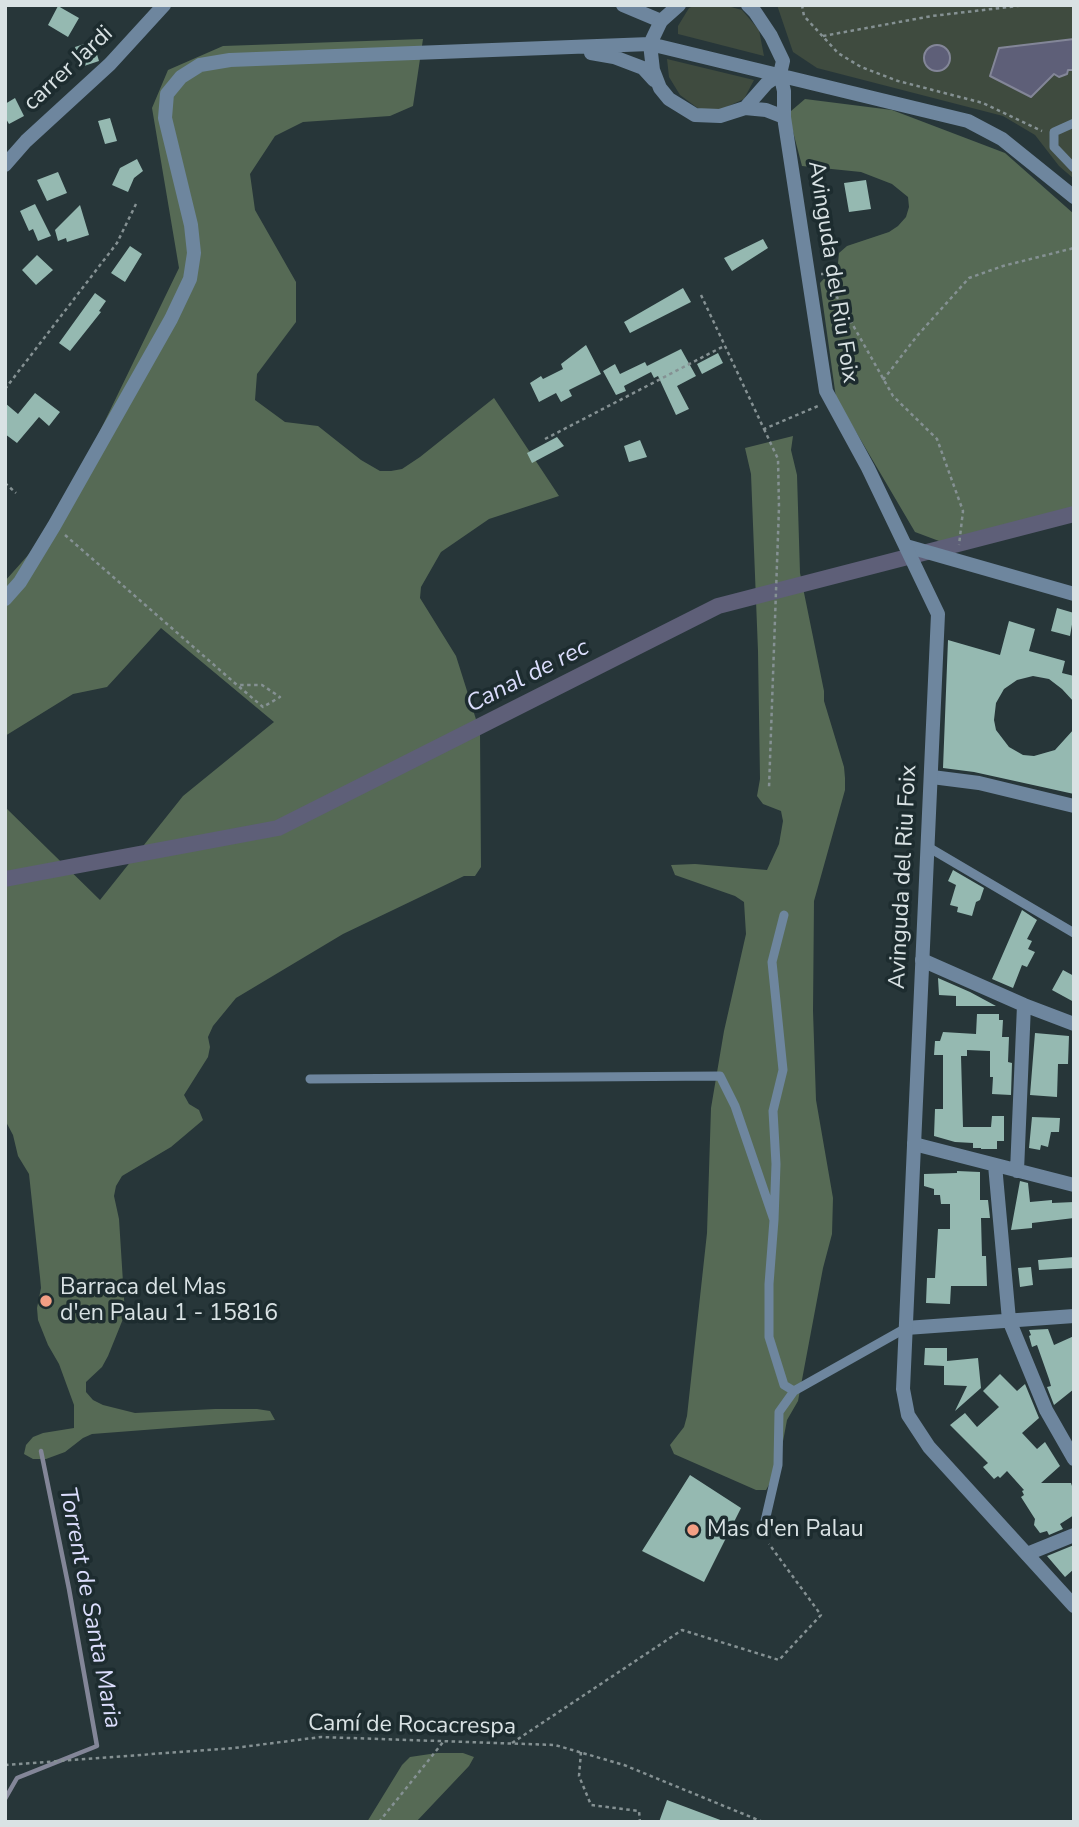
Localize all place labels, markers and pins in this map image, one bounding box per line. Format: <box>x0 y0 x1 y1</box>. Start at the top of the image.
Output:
place label: Barraca del Mas d'en Palau 1 - 15816 <box>60 1274 278 1328</box>
marker: Barraca del Mas d'en Palau 1 - 15816 <box>38 1293 54 1309</box>
place label: Mas d'en Palau <box>707 1516 864 1544</box>
marker: Mas d'en Palau <box>685 1522 701 1538</box>

